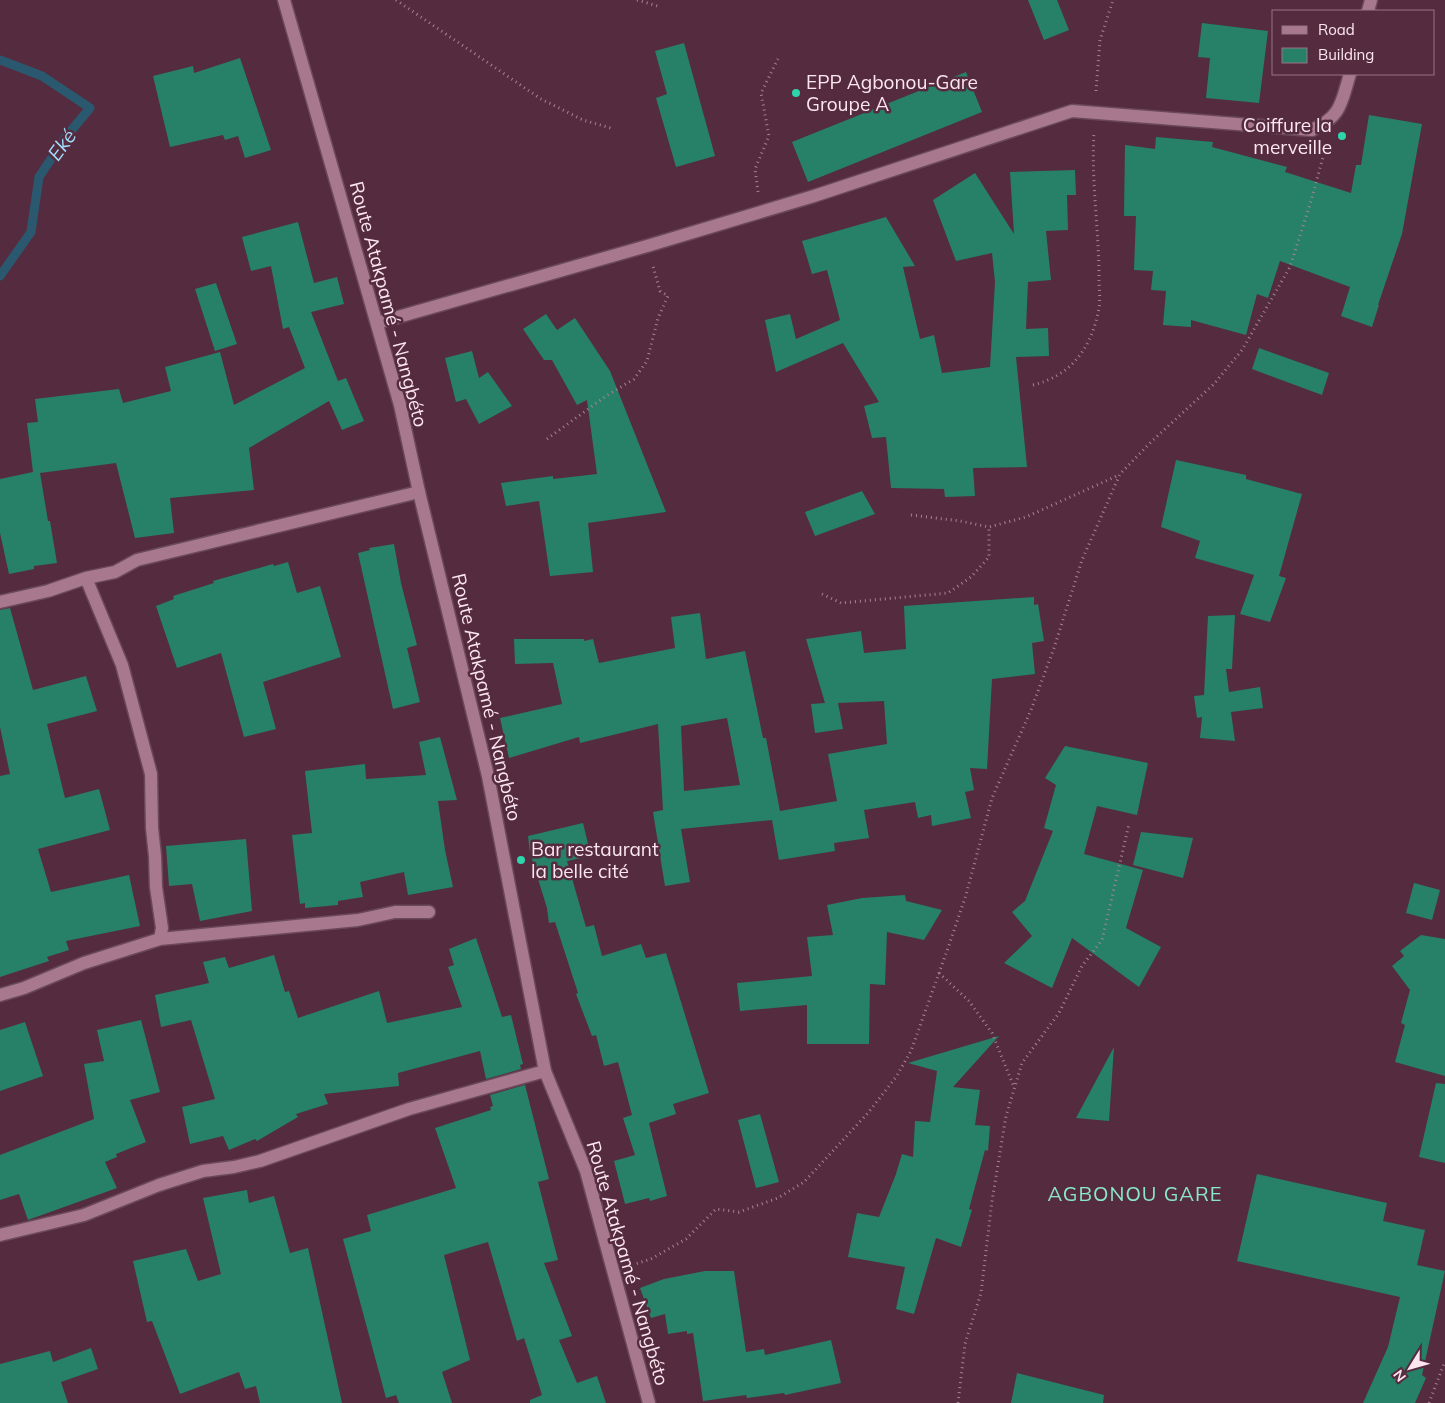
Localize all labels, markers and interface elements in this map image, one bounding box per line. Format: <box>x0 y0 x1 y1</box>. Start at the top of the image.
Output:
legend <box>1272 10 1435 75</box>
text: Road <box>1318 20 1355 39</box>
text: Building <box>1318 45 1374 64</box>
place label: EPP Agbonou-Gare Groupe A <box>806 70 978 116</box>
marker: EPP Agbonou-Gare Groupe A <box>790 87 802 99</box>
place label: Coiffure la merveille <box>1243 113 1332 159</box>
water label: Eké <box>42 124 81 165</box>
marker: Coiffure la merveille <box>1336 130 1348 142</box>
street label: Route Atakpamé - Nangbéto <box>345 179 433 429</box>
street label: Route Atakpamé - Nangbéto <box>447 571 527 823</box>
place label: Bar restaurant la belle cité <box>531 837 659 883</box>
marker: Bar restaurant la belle cité <box>515 854 527 866</box>
street label: Route Atakpamé - Nangbéto <box>582 1138 674 1388</box>
district label: AGBONOU GARE <box>1047 1181 1223 1206</box>
north arrow <box>1385 1343 1435 1393</box>
text: N <box>1389 1366 1410 1385</box>

